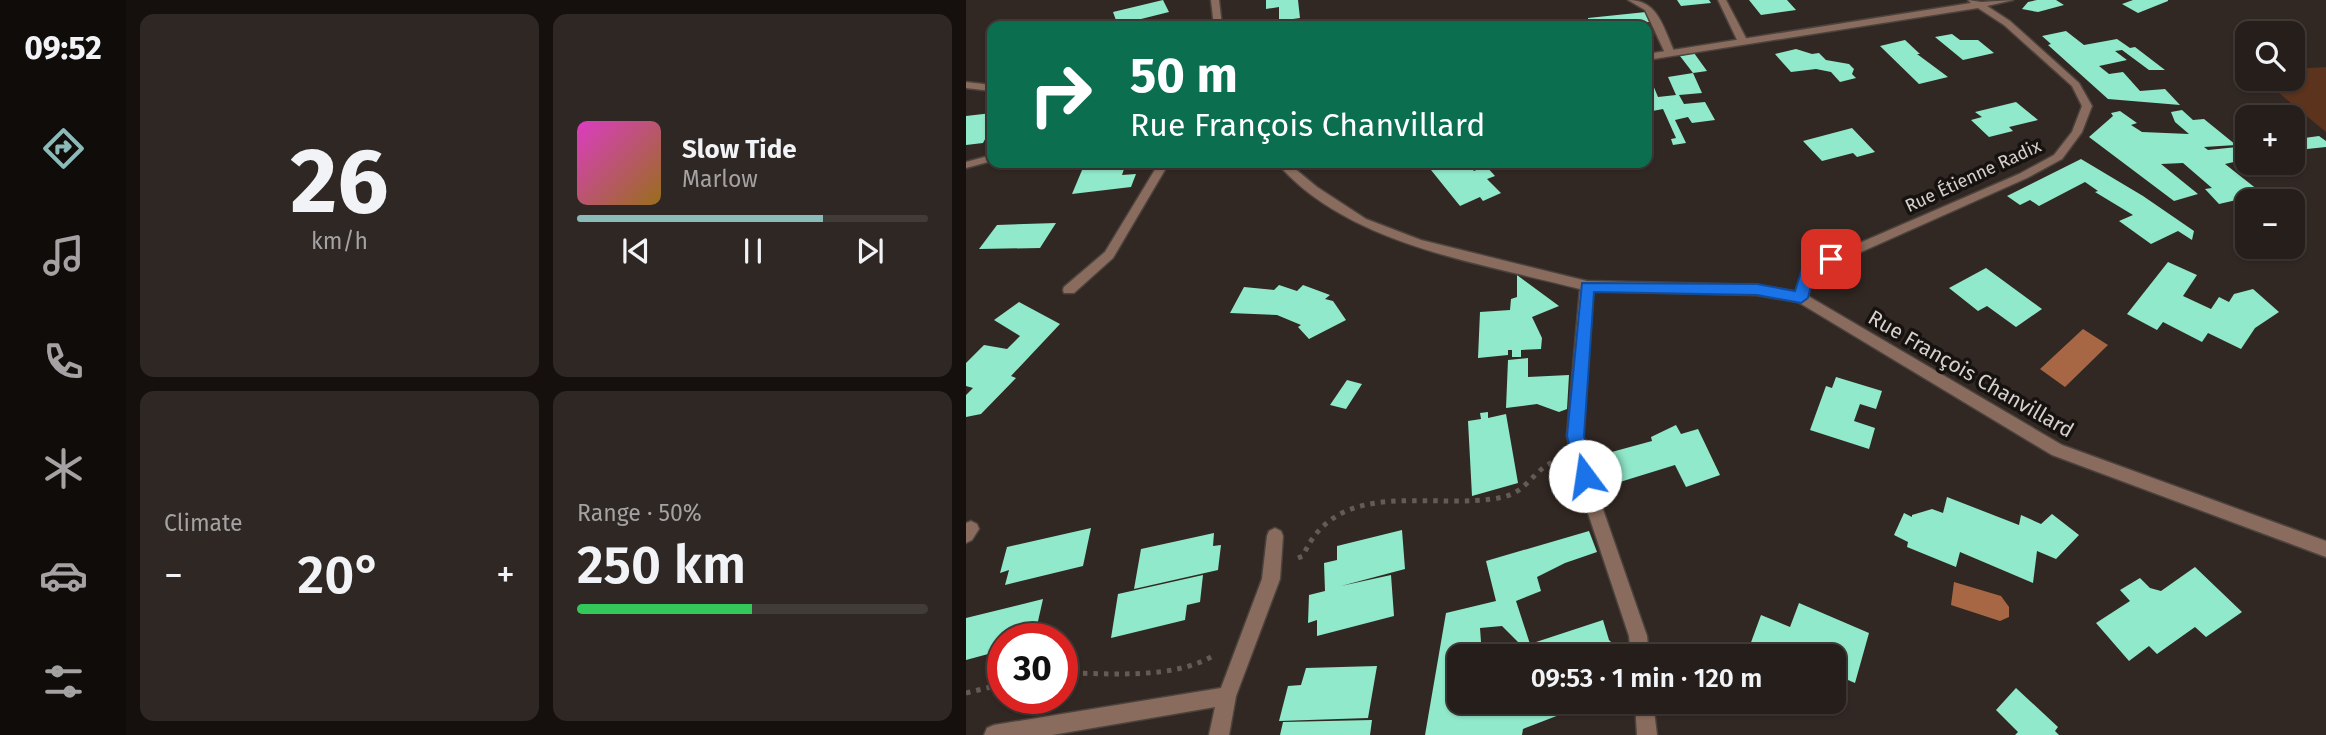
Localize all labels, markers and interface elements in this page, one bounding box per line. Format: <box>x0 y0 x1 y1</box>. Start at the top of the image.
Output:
map controls <box>2235 21 2305 259</box>
button: search <box>2235 21 2305 91</box>
text: 09:52 <box>24 29 102 67</box>
text: 50 m <box>1130 46 1238 105</box>
icon: right <box>1015 49 1106 140</box>
button: + <box>2235 105 2305 175</box>
text: Rue François Chanvillard <box>1130 106 1485 144</box>
icon: directions <box>39 124 88 173</box>
text: 26 <box>290 127 389 236</box>
text: Slow Tide <box>682 134 797 165</box>
street label: Rue Étienne Radix <box>1901 134 2045 217</box>
text: Marlow <box>682 165 758 193</box>
button: − <box>2235 189 2305 259</box>
text: km/h <box>311 227 368 255</box>
pin <box>1801 229 1861 289</box>
icon: music <box>39 231 88 280</box>
icon: previous <box>617 232 655 270</box>
icon: pause <box>734 232 772 270</box>
icon: next <box>851 232 889 270</box>
icon: arrive <box>1812 240 1850 278</box>
street label: Rue François Chanvillard <box>1864 304 2078 444</box>
icon: phone <box>39 337 88 386</box>
position arrow <box>1548 439 1622 513</box>
icon: climate <box>39 444 88 493</box>
text: Range · 50% <box>577 499 702 527</box>
text: Climate <box>164 509 243 537</box>
text: 250 km <box>577 534 746 597</box>
text: 20° <box>298 544 381 607</box>
icon: car <box>39 551 88 600</box>
text: − <box>164 552 183 598</box>
text: + <box>496 552 515 598</box>
speed limit sign: 30 <box>987 623 1078 714</box>
icon: filters <box>39 657 88 706</box>
text: 09:53 · 1 min · 120 m <box>1531 663 1762 694</box>

